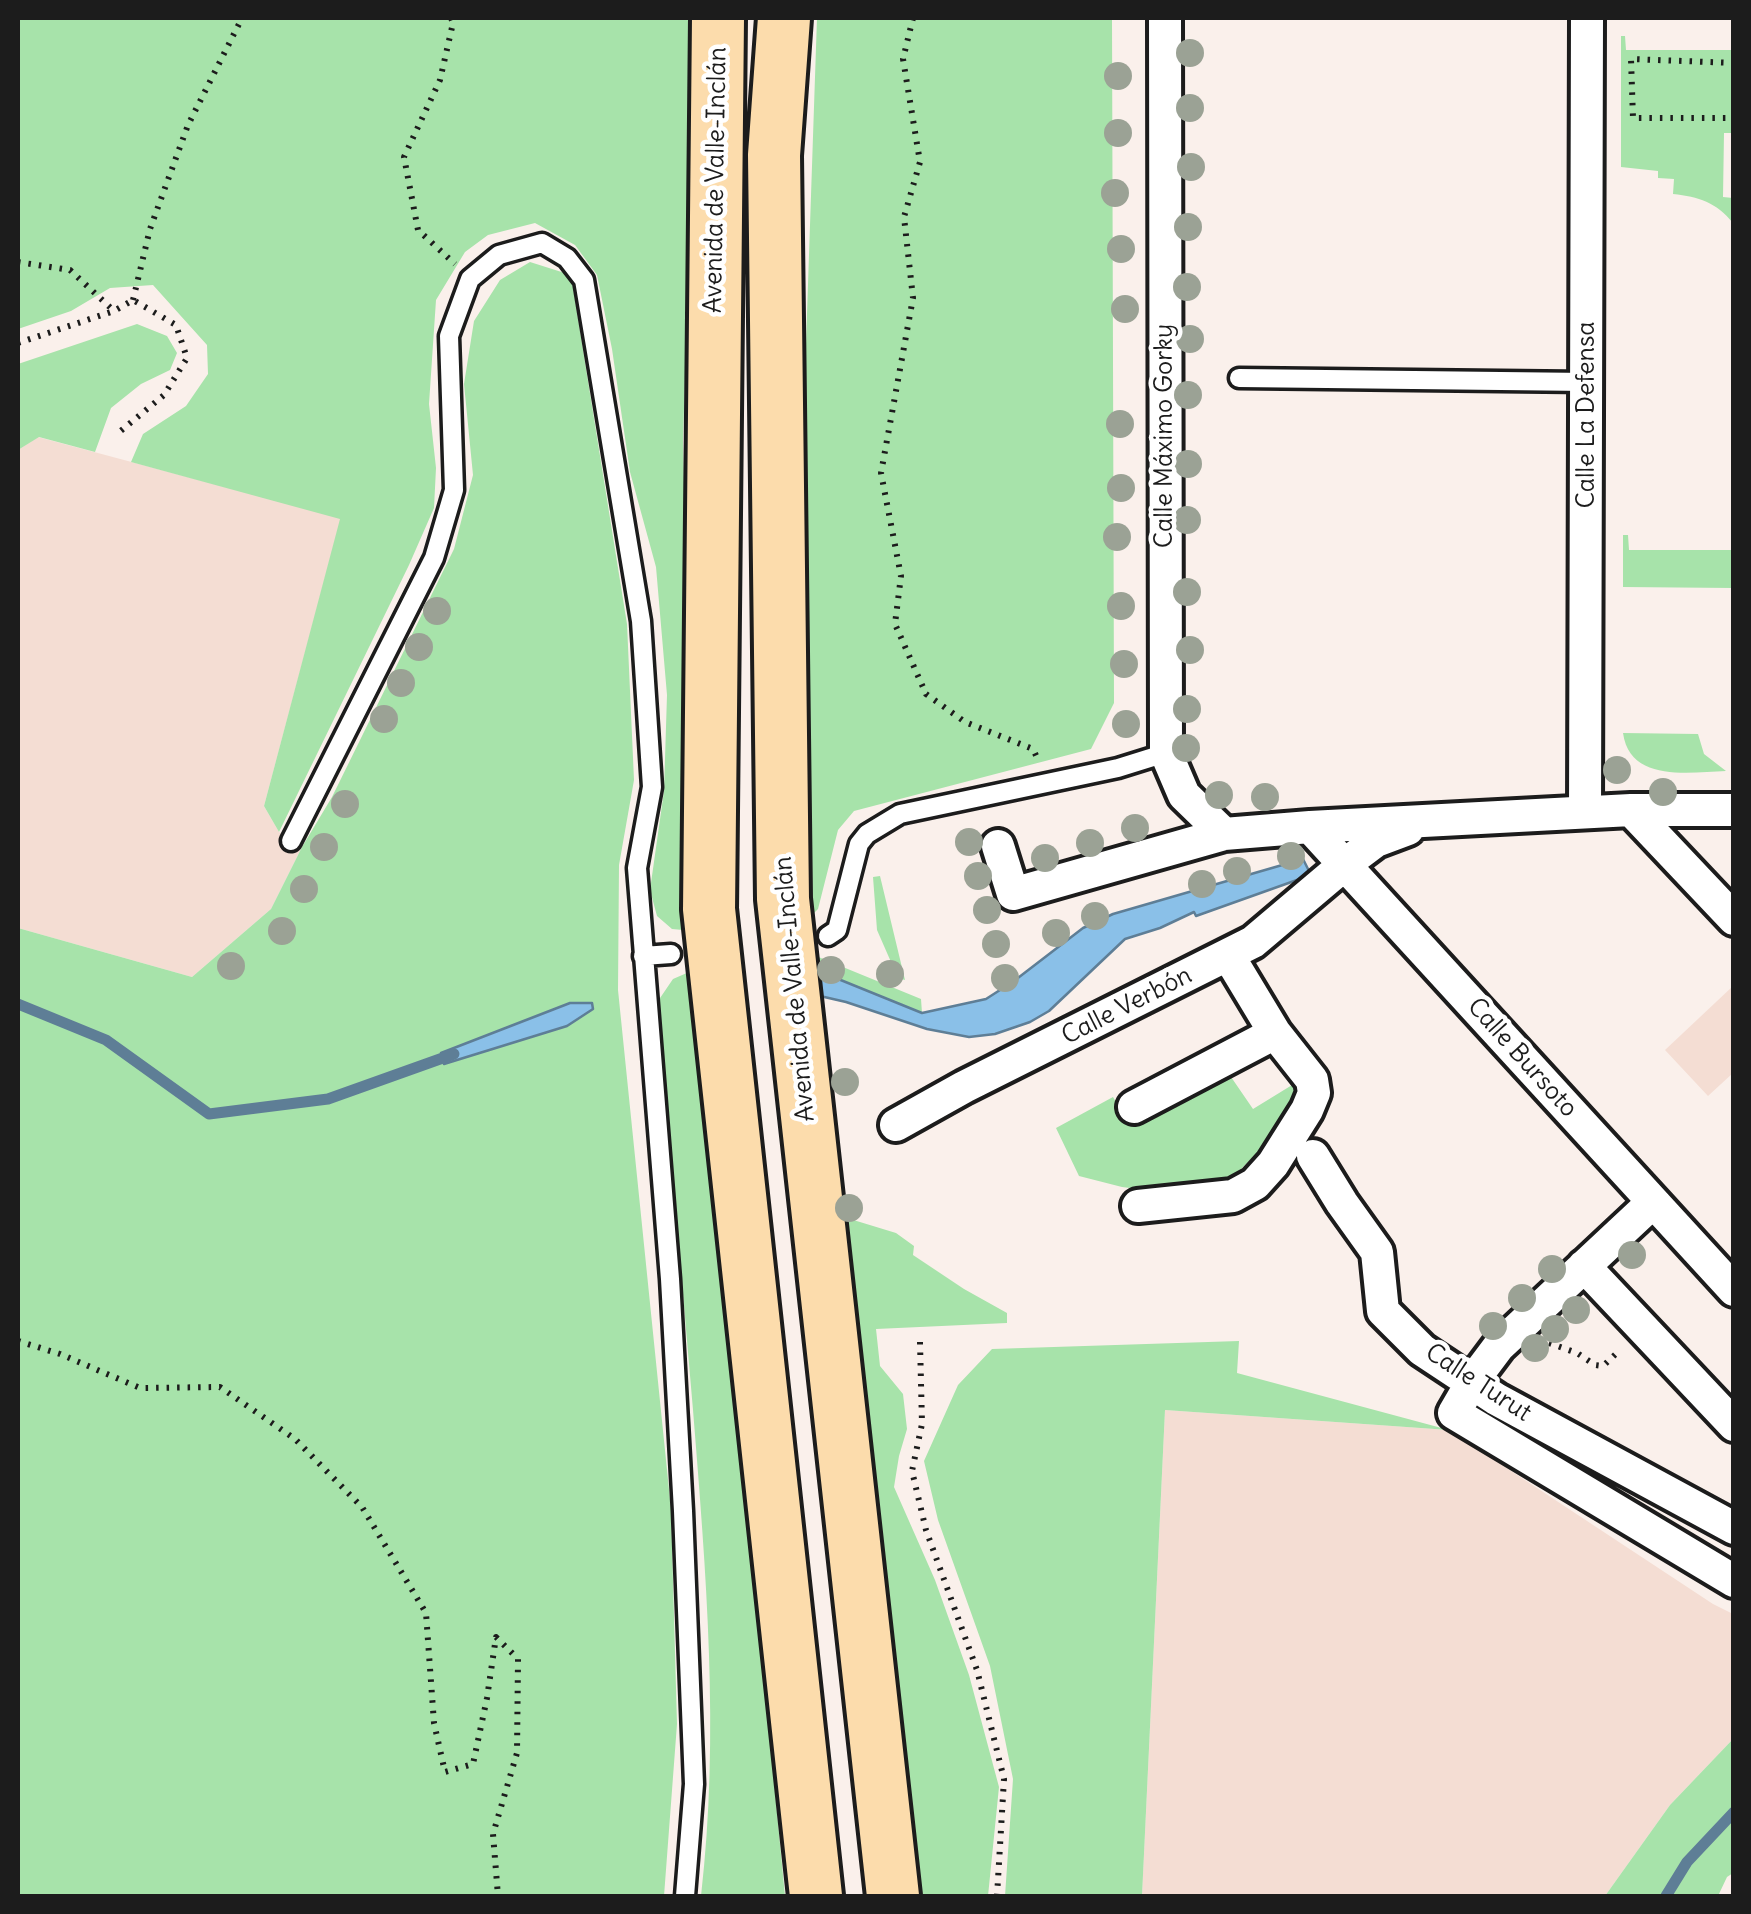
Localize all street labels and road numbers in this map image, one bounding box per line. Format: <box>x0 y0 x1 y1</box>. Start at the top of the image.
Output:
street label: Avenida de Valle-Inclán <box>699 47 733 313</box>
street label: Calle La Defensa <box>1572 321 1602 509</box>
street label: Calle Máximo Gorky <box>1150 324 1180 548</box>
street label: Avenida de Valle-Inclán <box>768 855 822 1123</box>
street label: Calle Verbón <box>1057 960 1197 1052</box>
street label: Calle Bursoto <box>1461 992 1583 1124</box>
street label: Calle Turut <box>1419 1338 1537 1428</box>

